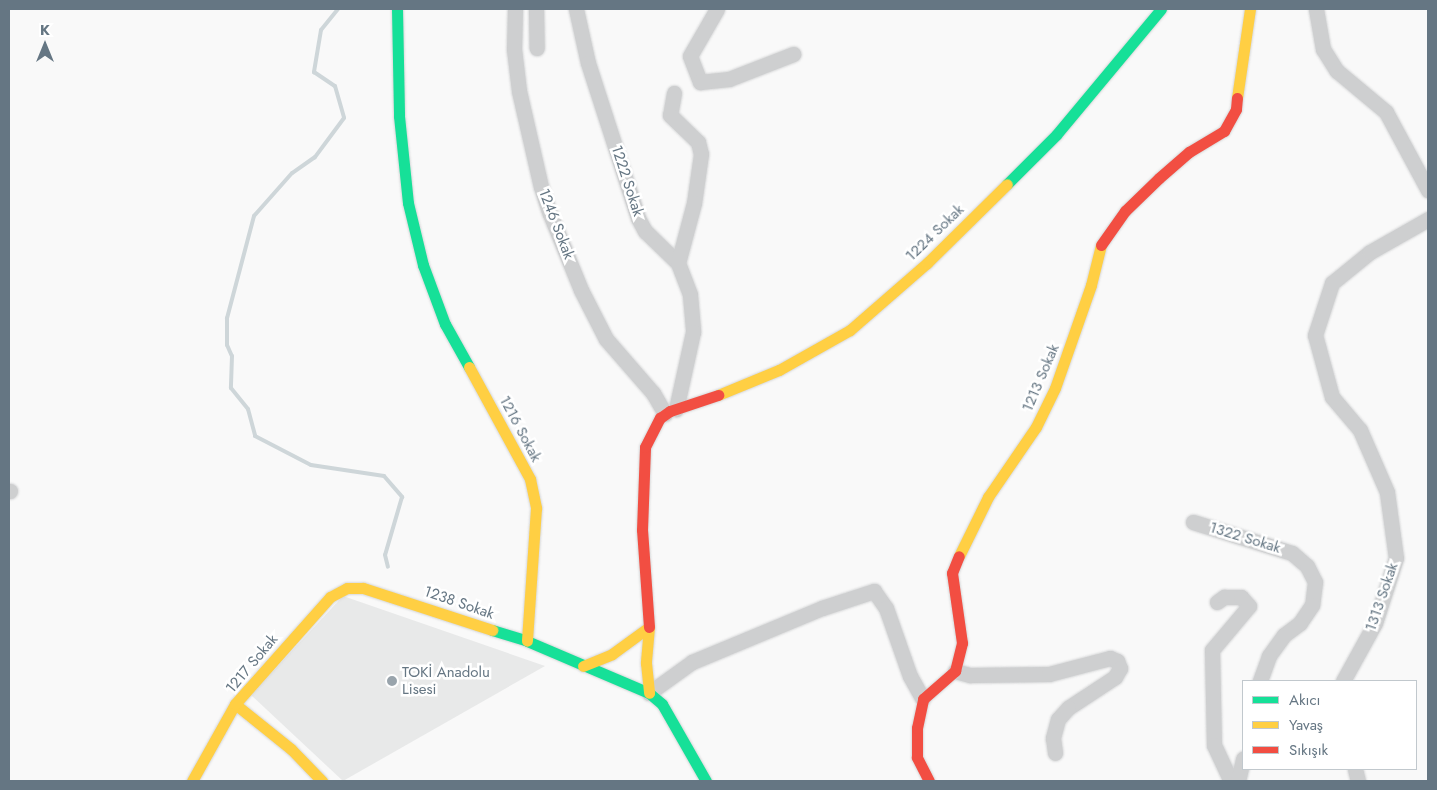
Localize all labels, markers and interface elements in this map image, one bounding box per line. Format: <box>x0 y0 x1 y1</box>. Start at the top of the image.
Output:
north arrow <box>20 20 70 70</box>
text: K <box>40 20 50 40</box>
street label: 1222 Sokak <box>607 143 647 219</box>
street label: 1246 Sokak <box>534 186 578 262</box>
street label: 1224 Sokak <box>902 201 968 265</box>
street label: 1213 Sokak <box>1019 342 1063 414</box>
street label: 1216 Sokak <box>495 393 545 465</box>
street label: 1322 Sokak <box>1207 519 1283 557</box>
street label: 1313 Sokak <box>1362 560 1402 634</box>
street label: 1238 Sokak <box>422 583 496 623</box>
street label: 1217 Sokak <box>222 631 282 697</box>
place label: TOKİ Anadolu Lisesi <box>402 663 490 698</box>
marker: TOKİ Anadolu Lisesi <box>386 675 398 687</box>
legend <box>1242 680 1417 770</box>
text: Akıcı <box>1289 689 1320 711</box>
text: Yavaş <box>1289 714 1323 736</box>
text: Sıkışık <box>1289 739 1328 761</box>

